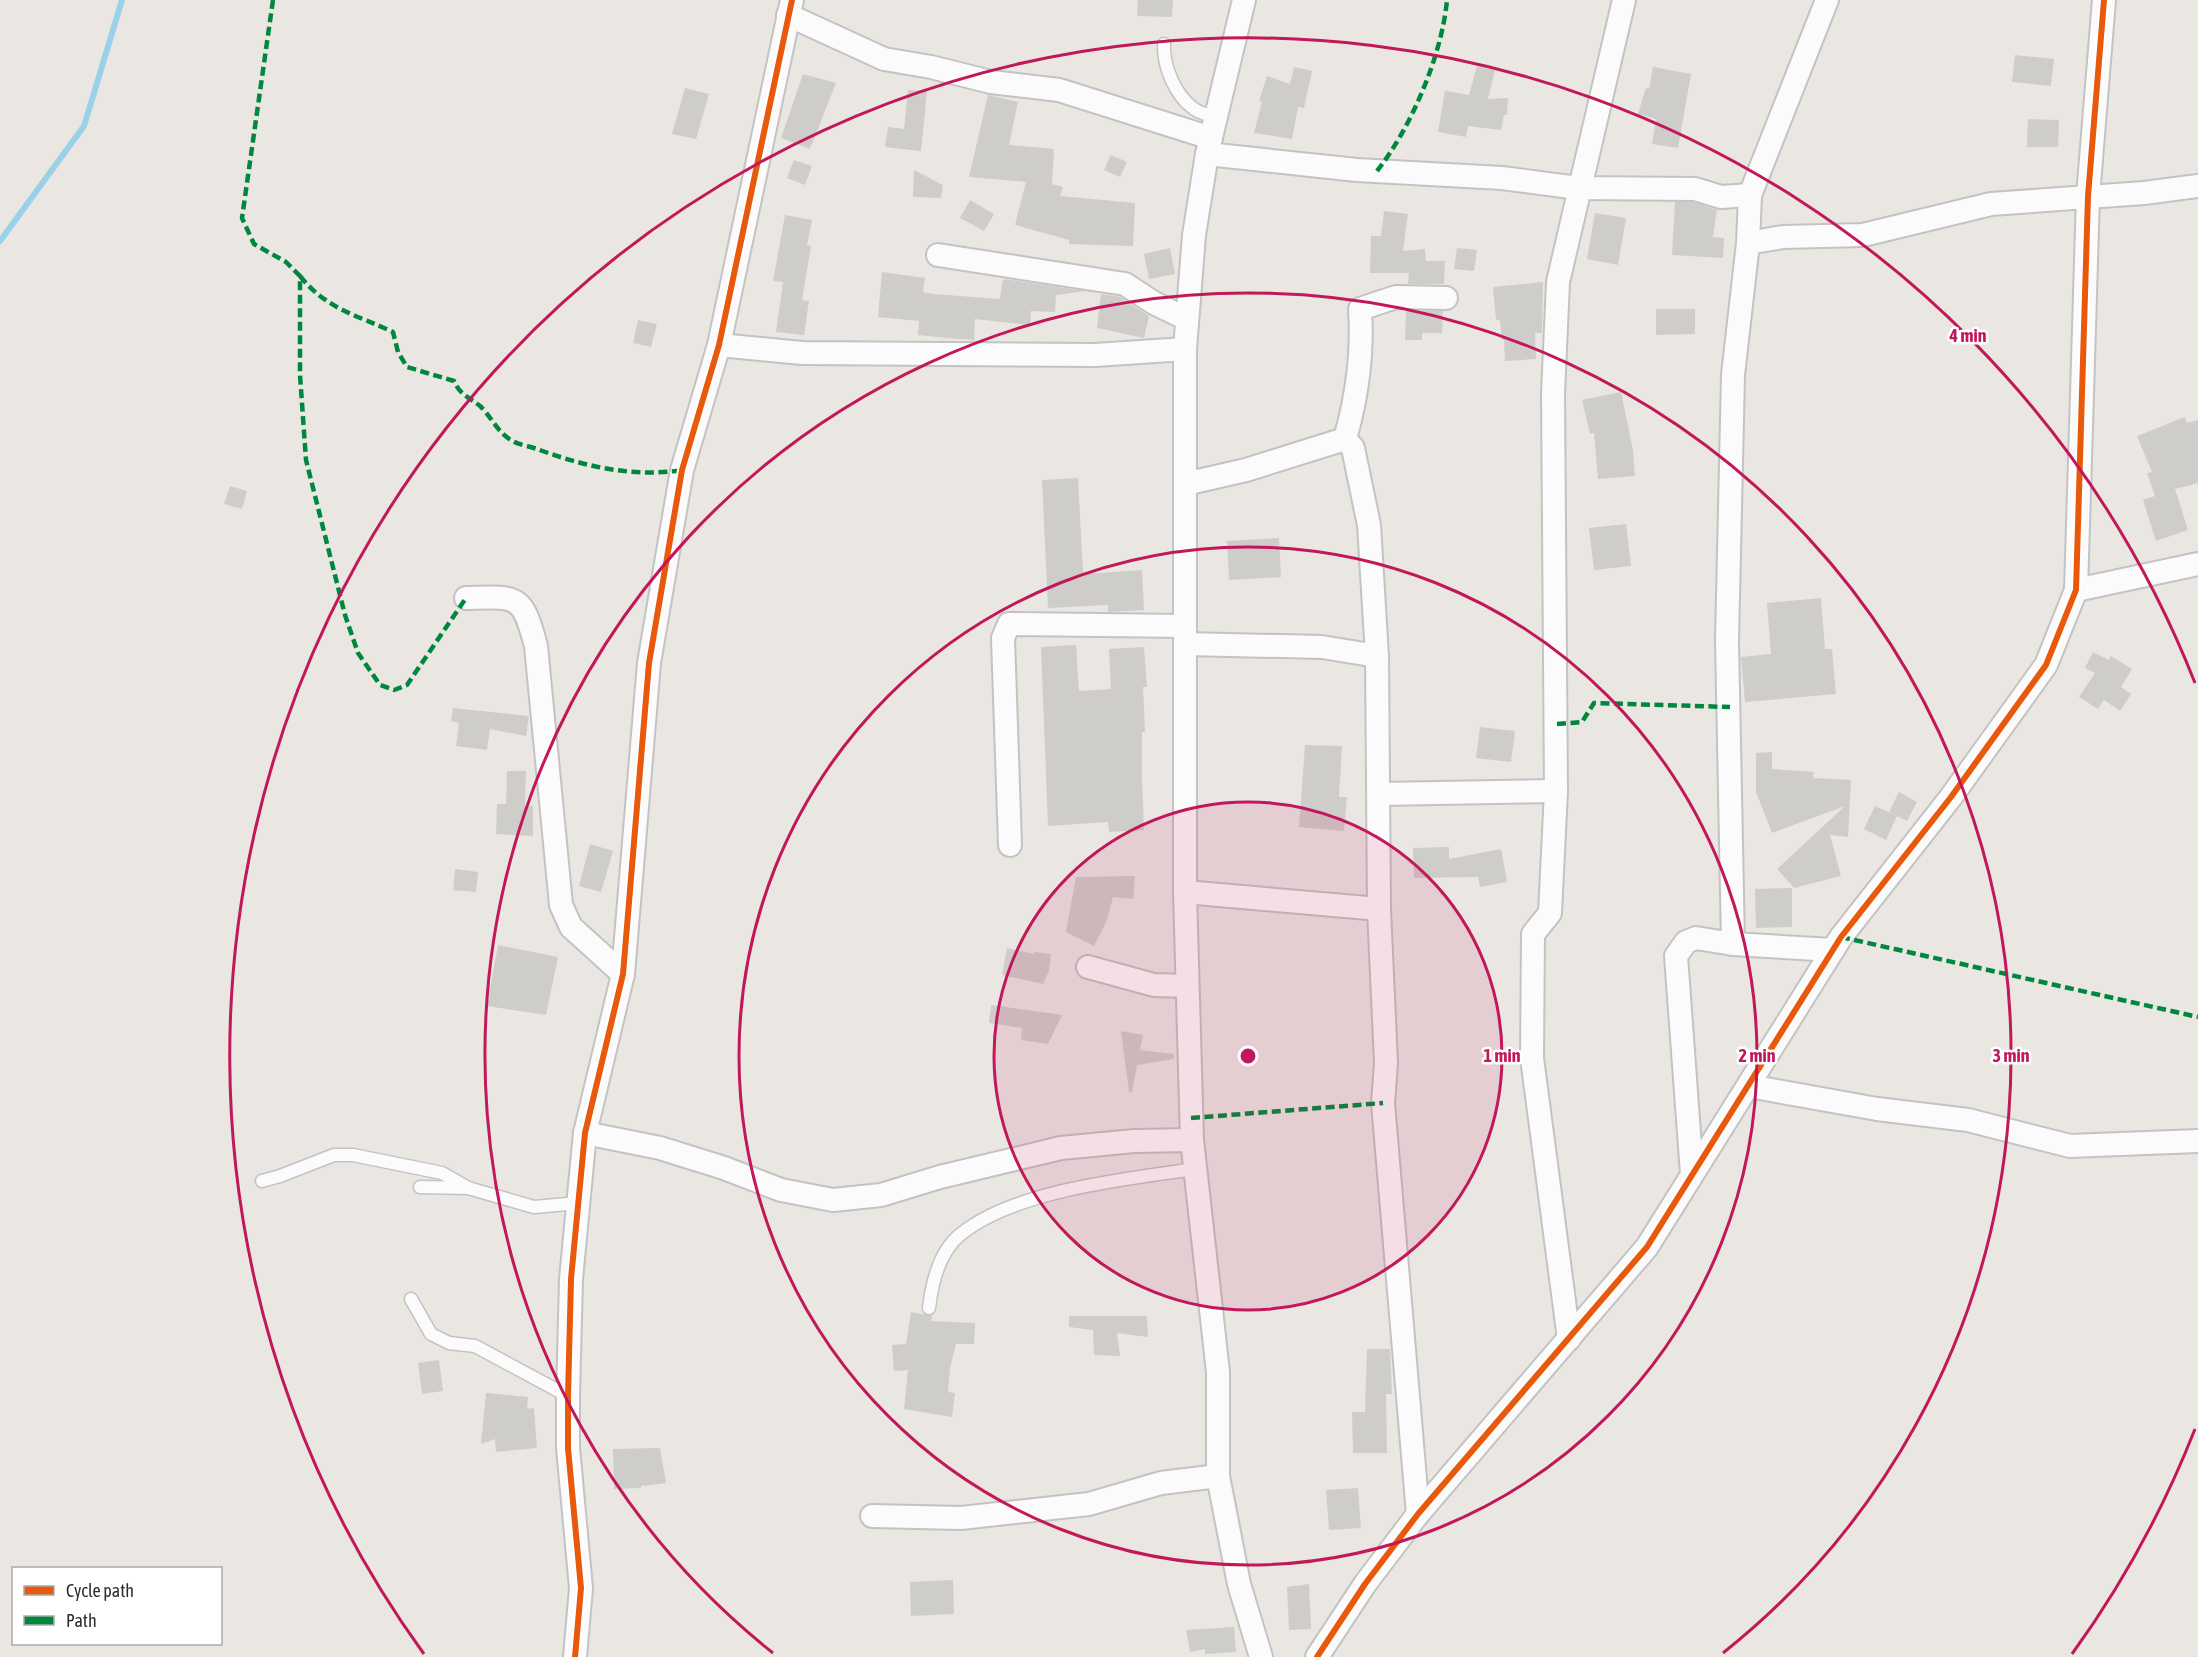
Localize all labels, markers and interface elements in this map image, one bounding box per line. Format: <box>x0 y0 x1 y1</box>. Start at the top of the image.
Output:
text: 4 min <box>1949 325 1987 346</box>
text: 1 min <box>1484 1045 1521 1066</box>
text: 2 min <box>1739 1045 1776 1066</box>
text: 3 min <box>1993 1045 2030 1066</box>
centre of rings <box>1238 1046 1258 1066</box>
legend <box>12 1567 222 1645</box>
text: Cycle path <box>66 1580 134 1601</box>
text: Path <box>66 1610 97 1631</box>

